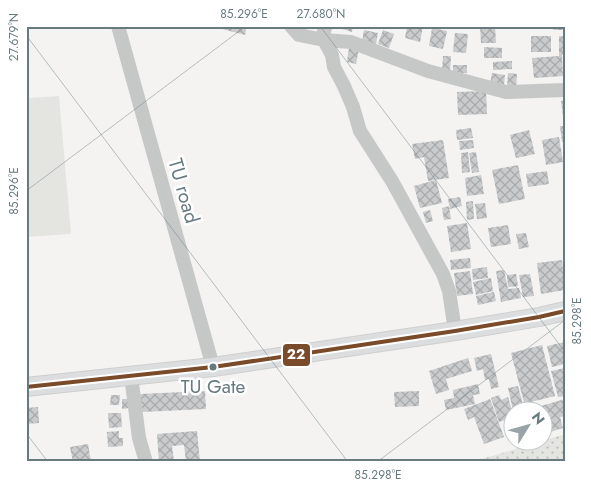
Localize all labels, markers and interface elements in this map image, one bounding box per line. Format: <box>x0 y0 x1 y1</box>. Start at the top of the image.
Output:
text: 85.296°E <box>220 5 268 23</box>
text: 27.680°N <box>297 5 345 23</box>
text: 27.679°N <box>5 13 23 61</box>
street label: TU road <box>160 155 207 227</box>
text: 85.296°E <box>5 167 23 215</box>
text: 85.298°E <box>568 297 586 345</box>
line badge: 22 <box>282 343 311 367</box>
text: 22 <box>287 344 305 364</box>
marker: TU Gate <box>208 362 218 372</box>
place label: TU Gate <box>181 373 246 400</box>
north arrow <box>504 400 554 450</box>
text: N <box>527 408 550 429</box>
text: 85.298°E <box>354 466 402 484</box>

